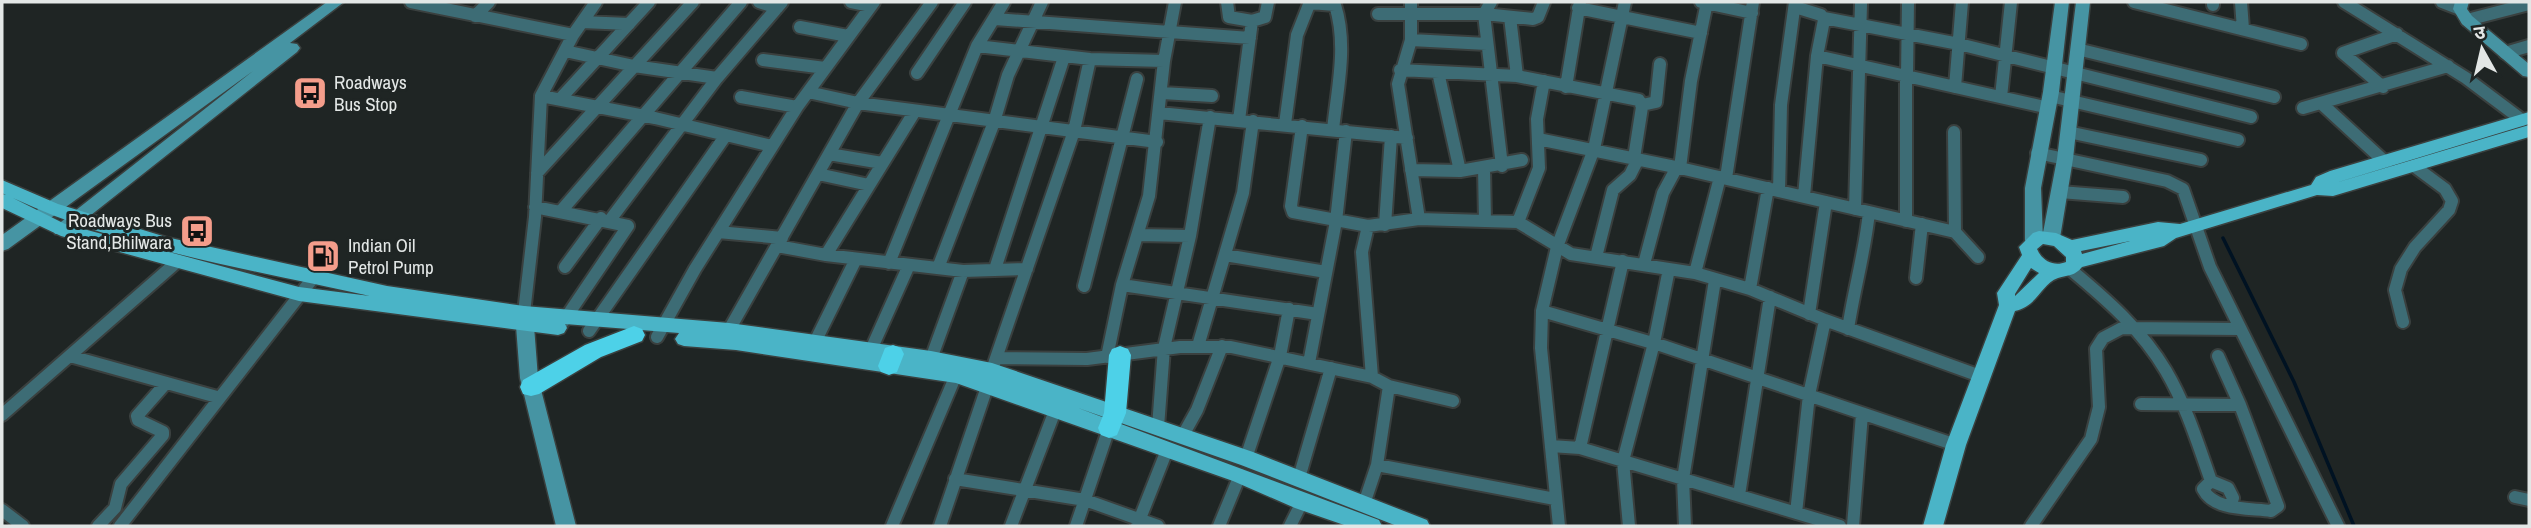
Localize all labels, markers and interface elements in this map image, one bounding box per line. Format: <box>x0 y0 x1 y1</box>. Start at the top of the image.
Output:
north arrow <box>2447 14 2517 84</box>
text: उ <box>2472 18 2488 46</box>
place label: Roadways Bus Stop <box>334 69 407 117</box>
bus stop icon: Roadways Bus Stop <box>291 74 329 112</box>
place label: Roadways Bus Stand,Bhilwara <box>66 207 172 255</box>
bus stop icon: Roadways Bus Stand,Bhilwara <box>178 212 216 250</box>
place label: Indian Oil Petrol Pump <box>348 232 434 280</box>
fuel station icon: Indian Oil Petrol Pump <box>304 237 342 275</box>

